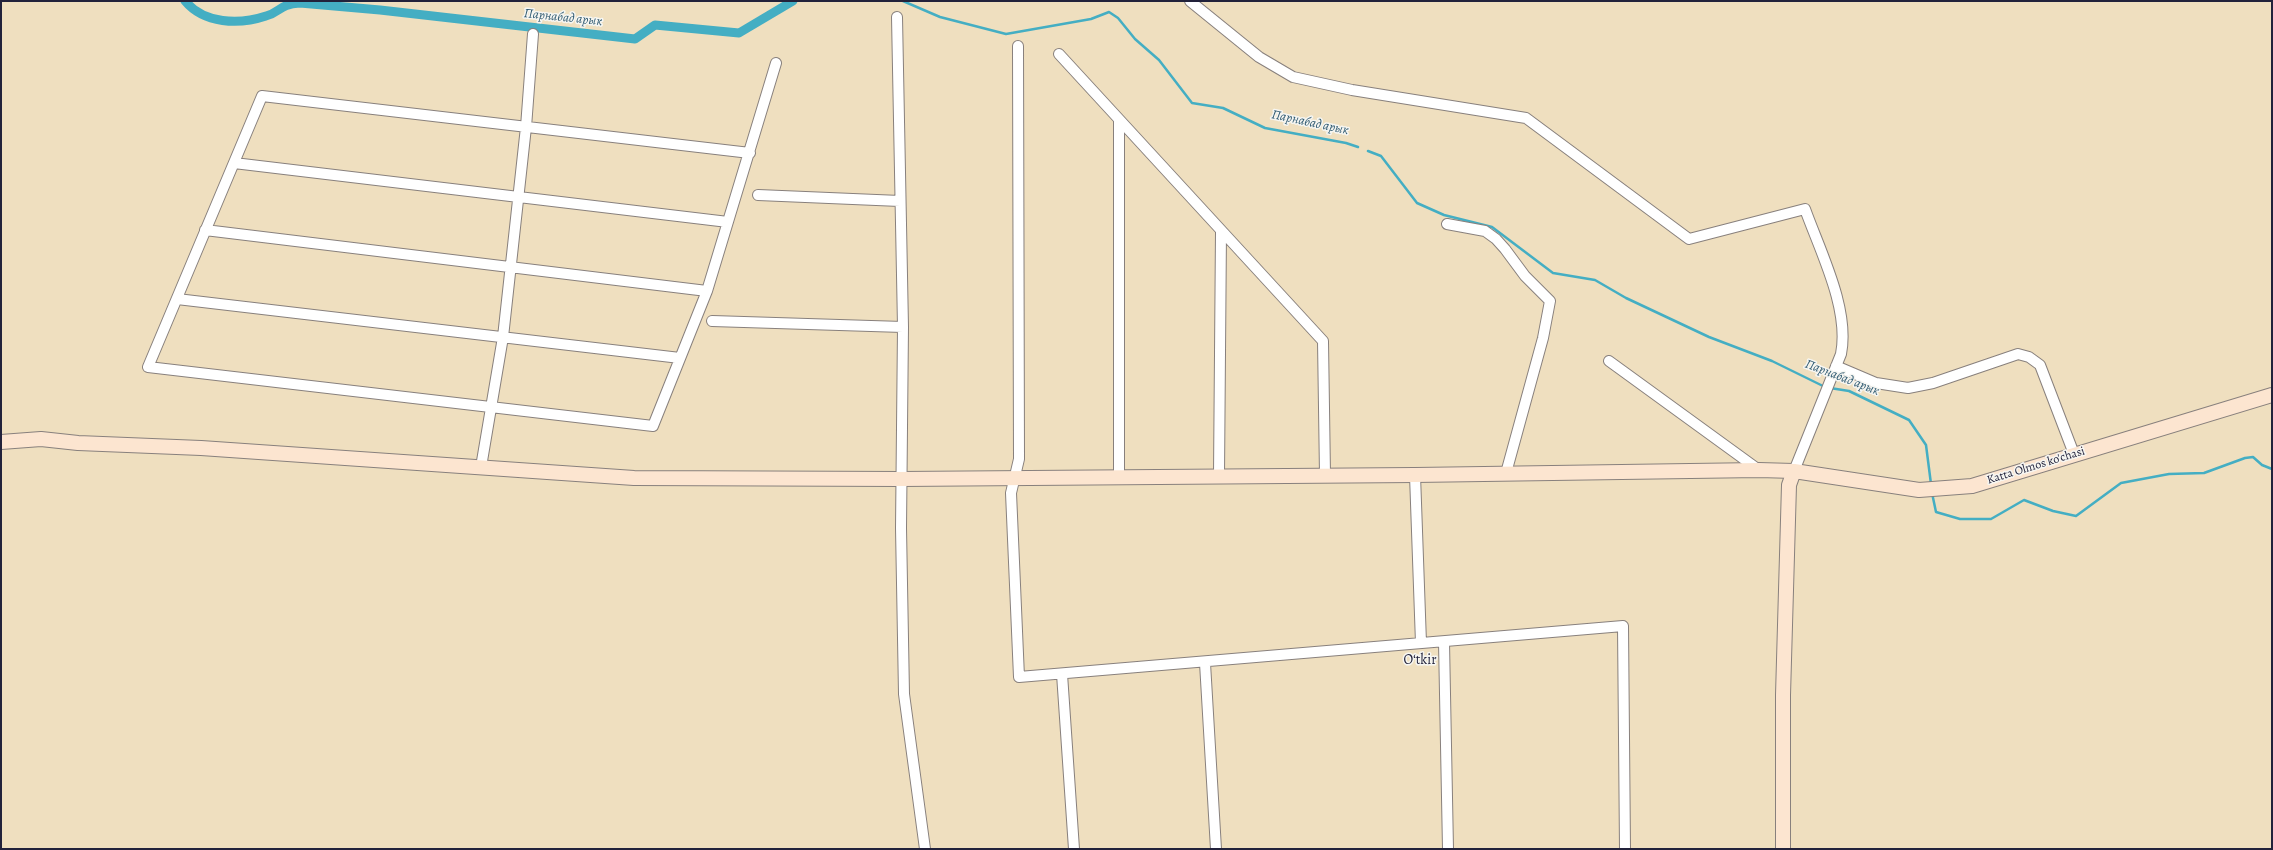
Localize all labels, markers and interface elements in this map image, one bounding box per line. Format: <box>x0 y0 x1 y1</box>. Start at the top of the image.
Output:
water label: Парнабад арык <box>523 6 603 30</box>
water label: Парнабад арык <box>1270 107 1350 139</box>
water label: Парнабад арык <box>1803 357 1881 399</box>
street label: Katta Olmos ko'chasi <box>1985 444 2087 488</box>
district label: Oʻtkir <box>1403 653 1437 669</box>

